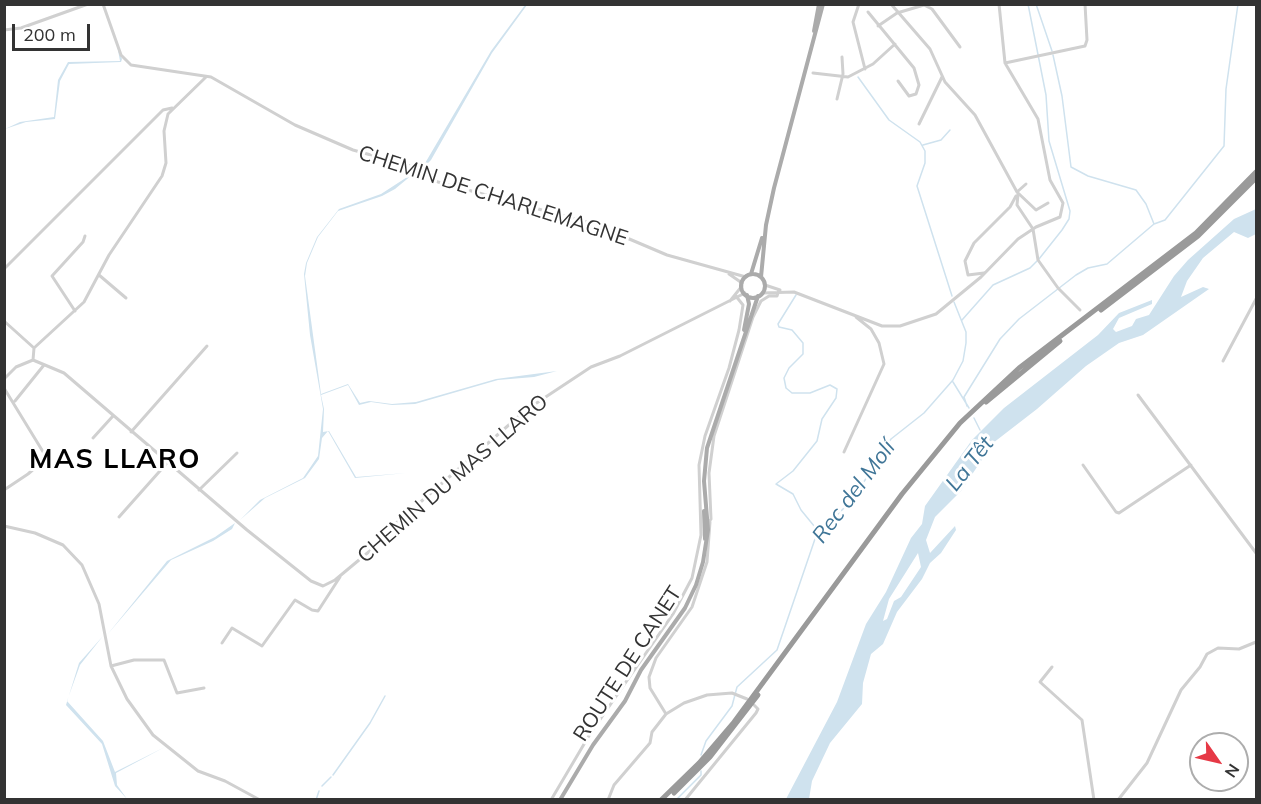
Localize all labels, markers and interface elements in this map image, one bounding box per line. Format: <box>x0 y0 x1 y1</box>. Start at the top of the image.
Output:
scale bar <box>15 12 93 50</box>
text: 200 m <box>23 23 76 46</box>
street label: CHEMIN DE CHARLEMAGNE <box>355 140 631 252</box>
street label: CHEMIN DU MAS LLARO <box>353 389 553 569</box>
water label: La Têt <box>940 431 1000 497</box>
water label: Rec del Molí <box>807 435 901 549</box>
district label: MAS LLARO <box>29 444 201 476</box>
street label: ROUTE DE CANET <box>568 582 688 746</box>
north arrow <box>1189 732 1249 792</box>
text: N <box>1221 760 1244 782</box>

